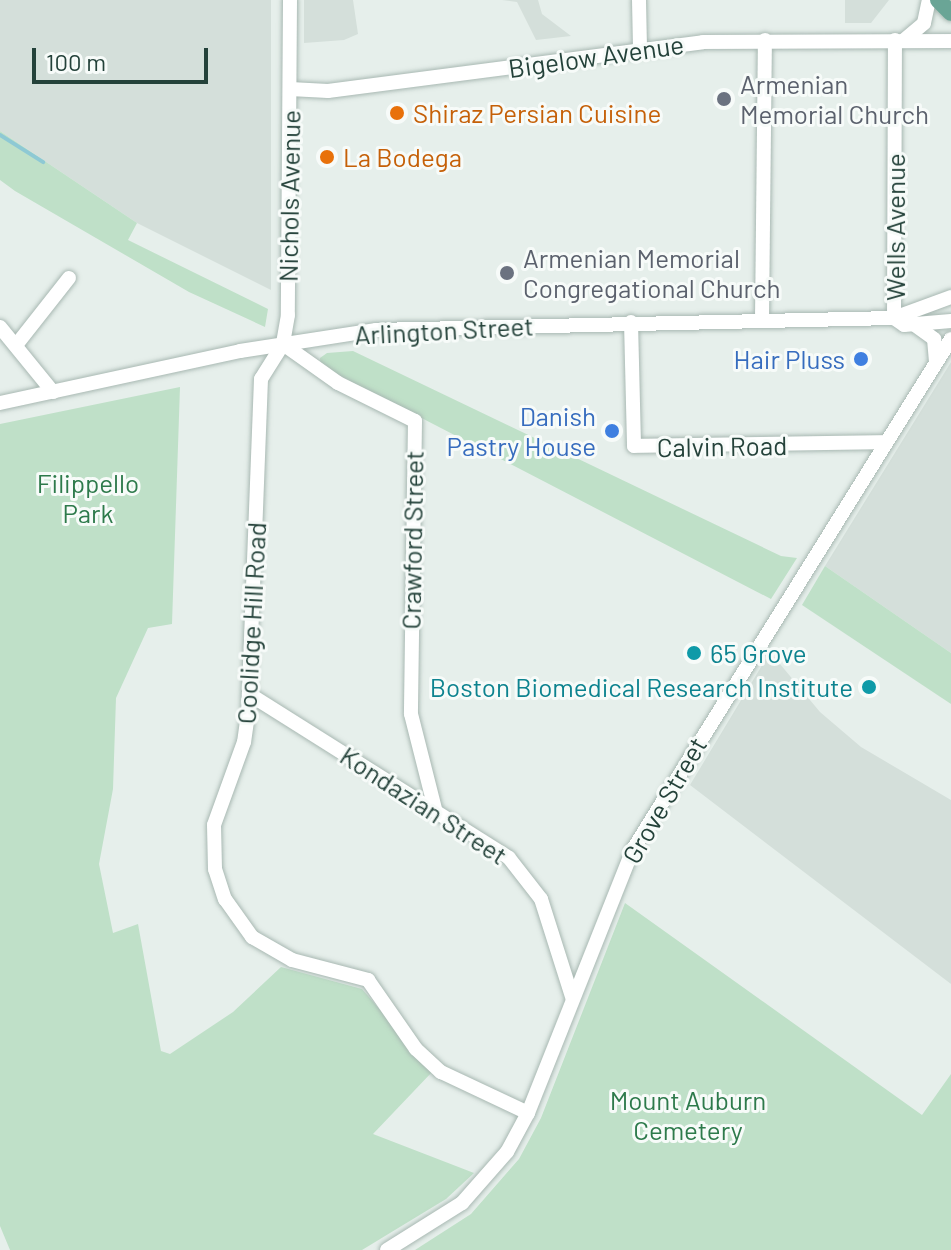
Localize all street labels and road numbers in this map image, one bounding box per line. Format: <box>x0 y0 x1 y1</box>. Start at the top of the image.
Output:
street label: Bigelow Avenue <box>506 28 686 84</box>
street label: Nichols Avenue <box>272 110 306 282</box>
street label: Wells Avenue <box>879 153 911 301</box>
street label: Arlington Street <box>354 310 534 350</box>
street label: Calvin Road <box>656 429 788 463</box>
street label: Crawford Street <box>395 450 429 630</box>
street label: Coolidge Hill Road <box>230 521 272 725</box>
street label: Grove Street <box>615 731 713 869</box>
street label: Kondazian Street <box>335 739 513 871</box>

